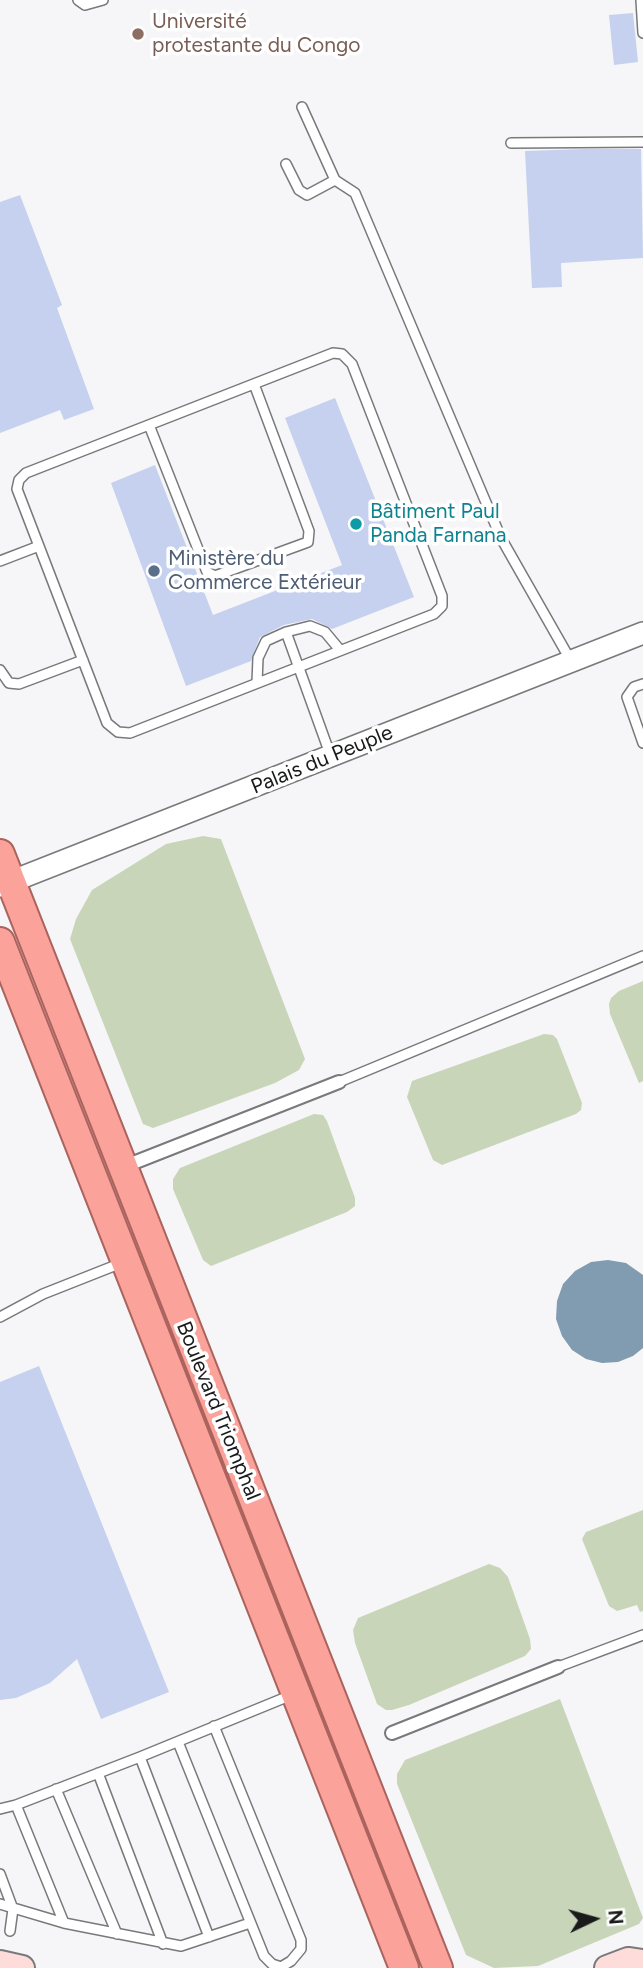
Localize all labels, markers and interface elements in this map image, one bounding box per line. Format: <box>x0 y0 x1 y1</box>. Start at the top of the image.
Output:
place label: Université protestante du Congo <box>152 9 360 59</box>
marker: Université protestante du Congo <box>130 26 146 42</box>
place label: Bâtiment Paul Panda Farnana <box>370 499 507 549</box>
marker: Bâtiment Paul Panda Farnana <box>348 516 364 532</box>
place label: Ministère du Commerce Extérieur <box>168 546 362 596</box>
marker: Ministère du Commerce Extérieur <box>146 563 162 579</box>
street label: Palais du Peuple <box>247 720 397 800</box>
street label: Boulevard Triomphal <box>171 1318 265 1504</box>
north arrow <box>559 1884 629 1954</box>
text: N <box>603 1909 628 1925</box>

